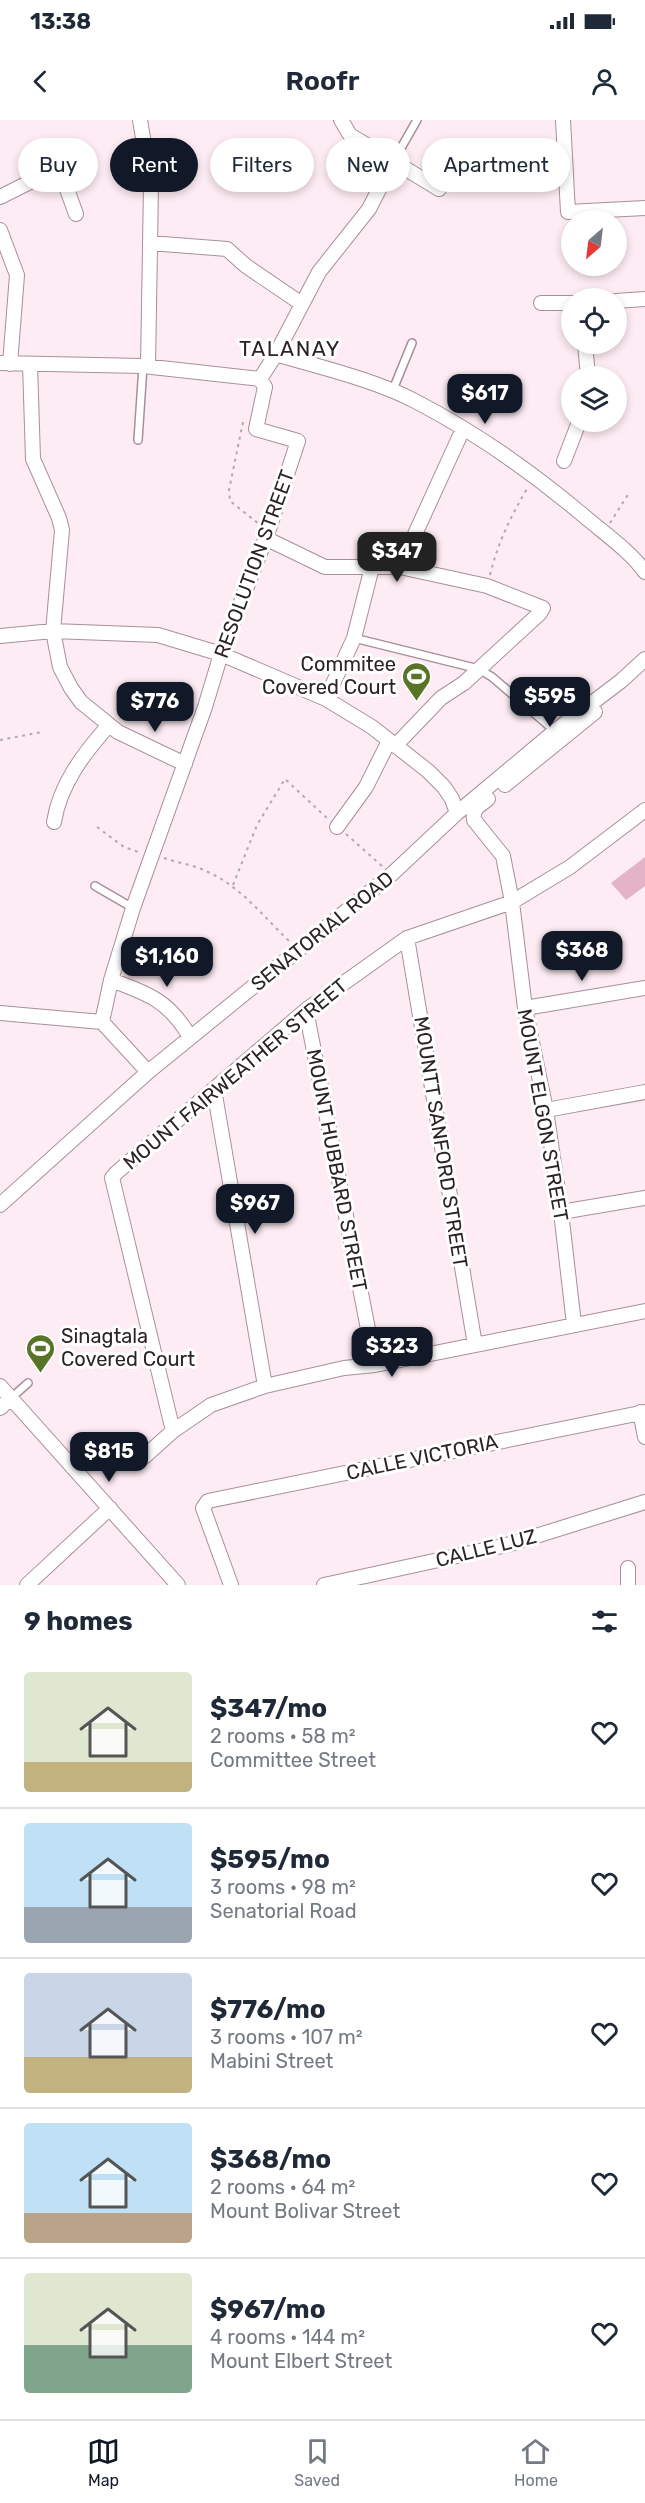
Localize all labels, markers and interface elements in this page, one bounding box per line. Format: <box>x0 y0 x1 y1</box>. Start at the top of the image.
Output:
text: 13:38 <box>30 8 91 35</box>
icon: back <box>24 65 57 98</box>
text: Roofr <box>286 65 359 97</box>
icon: person <box>588 65 621 98</box>
chip: Buy <box>18 138 98 192</box>
chip: Rent <box>110 138 198 192</box>
chip: Filters <box>210 138 314 192</box>
chip: New <box>326 138 410 192</box>
chip: Apartment <box>422 138 570 192</box>
north arrow <box>561 210 627 276</box>
map controls <box>561 210 627 432</box>
button: locate <box>561 288 627 354</box>
district label: TALANAY <box>239 336 341 361</box>
button: layers <box>561 366 627 432</box>
pin: $617 <box>449 374 521 425</box>
text: $617 <box>461 381 509 405</box>
street label: RESOLUTION STREET <box>209 466 299 661</box>
pin: $347 <box>361 532 433 583</box>
text: $347 <box>371 539 423 563</box>
place label: Commitee Covered Court <box>262 652 396 699</box>
sports icon: Commitee Covered Court <box>401 660 433 702</box>
pin: $595 <box>514 677 586 728</box>
pin: $776 <box>119 682 191 733</box>
text: $595 <box>524 684 576 708</box>
text: $776 <box>131 689 179 713</box>
street label: SENATORIAL ROAD <box>246 866 398 996</box>
pin: $368 <box>546 931 618 982</box>
pin: $1,160 <box>118 937 216 988</box>
text: $368 <box>555 938 609 962</box>
text: $1,160 <box>135 944 199 968</box>
street label: MOUNT FAIRWEATHER STREET <box>118 973 352 1175</box>
street label: MOUNT ELGON STREET <box>512 1007 574 1223</box>
street label: MOUNTT SANFORD STREET <box>409 1015 473 1270</box>
street label: MOUNT HUBBARD STREET <box>302 1047 372 1294</box>
pin: $967 <box>219 1184 291 1235</box>
text: $967 <box>230 1191 280 1215</box>
place label: Sinagtala Covered Court <box>61 1324 195 1371</box>
pin: $323 <box>356 1327 428 1378</box>
sports icon: Sinagtala Covered Court <box>24 1332 56 1374</box>
text: $323 <box>366 1334 418 1358</box>
street label: CALLE VICTORIA <box>344 1429 500 1485</box>
pin: $815 <box>73 1432 145 1483</box>
text: $815 <box>84 1439 134 1463</box>
street label: CALLE LUZ <box>433 1524 539 1572</box>
icon: filters <box>588 1605 621 1638</box>
text: 9 homes <box>24 1606 133 1637</box>
text: $347/mo <box>210 1693 327 1724</box>
icon: home <box>72 1696 144 1768</box>
icon: heart <box>588 1716 621 1749</box>
text: 2 rooms · 58 m² <box>210 1724 356 1748</box>
text: Committee Street <box>210 1748 376 1772</box>
text: $595/mo <box>210 1844 330 1875</box>
icon: home <box>72 1847 144 1919</box>
icon: heart <box>588 1867 621 1900</box>
text: 3 rooms · 98 m² <box>210 1875 356 1899</box>
text: Senatorial Road <box>210 1899 357 1923</box>
text: $776/mo <box>210 1994 326 2025</box>
icon: home <box>72 1997 144 2069</box>
icon: heart <box>588 2017 621 2050</box>
text: 3 rooms · 107 m² <box>210 2025 363 2049</box>
text: Mabini Street <box>210 2049 333 2073</box>
text: $368/mo <box>210 2144 331 2175</box>
icon: home <box>72 2147 144 2219</box>
icon: heart <box>588 2167 621 2200</box>
text: 2 rooms · 64 m² <box>210 2175 355 2199</box>
text: Mount Bolivar Street <box>210 2199 400 2223</box>
text: $967/mo <box>210 2294 326 2325</box>
icon: home <box>72 2297 144 2369</box>
icon: heart <box>588 2317 621 2350</box>
text: 4 rooms · 144 m² <box>210 2325 365 2349</box>
text: Mount Elbert Street <box>210 2349 392 2373</box>
tab: Map <box>87 2435 120 2490</box>
tab: Saved <box>294 2435 340 2490</box>
tab: Home <box>514 2435 558 2490</box>

